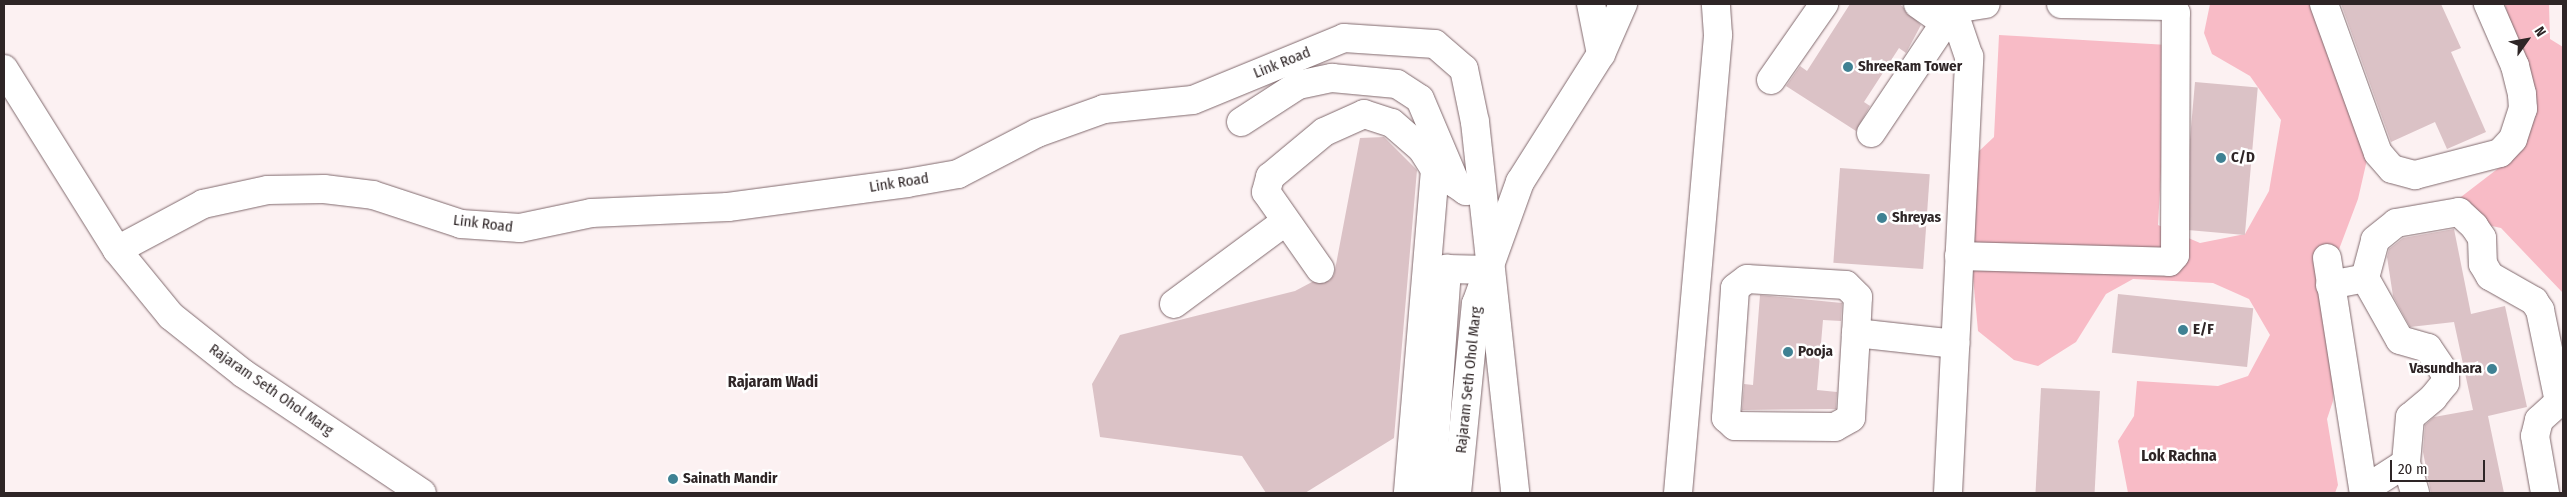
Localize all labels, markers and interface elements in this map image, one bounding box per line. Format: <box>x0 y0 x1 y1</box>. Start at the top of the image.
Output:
north arrow <box>2502 15 2552 65</box>
text: N <box>2531 24 2550 40</box>
street label: Link Road <box>1251 43 1313 83</box>
place label: ShreeRam Tower <box>1858 58 1962 76</box>
marker: ShreeRam Tower <box>1842 61 1854 73</box>
place label: C/D <box>2231 149 2255 167</box>
marker: C/D <box>2215 152 2227 164</box>
street label: Link Road <box>868 169 930 197</box>
place label: Shreyas <box>1892 209 1941 227</box>
street label: Link Road <box>452 211 514 237</box>
marker: Shreyas <box>1876 212 1888 224</box>
street label: Rajaram Seth Ohol Marg <box>1452 306 1486 454</box>
place label: E/F <box>2193 321 2214 339</box>
marker: E/F <box>2177 324 2189 336</box>
street label: Rajaram Seth Ohol Marg <box>205 340 337 440</box>
place label: Pooja <box>1798 343 1833 361</box>
marker: Pooja <box>1782 346 1794 358</box>
place label: Vasundhara <box>2409 360 2482 378</box>
marker: Vasundhara <box>2486 363 2498 375</box>
district label: Rajaram Wadi <box>728 372 818 392</box>
district label: Lok Rachna <box>2141 446 2217 466</box>
scale bar <box>2392 450 2487 482</box>
text: 20 m <box>2398 460 2428 478</box>
place label: Sainath Mandir <box>683 470 777 488</box>
marker: Sainath Mandir <box>667 473 679 485</box>

